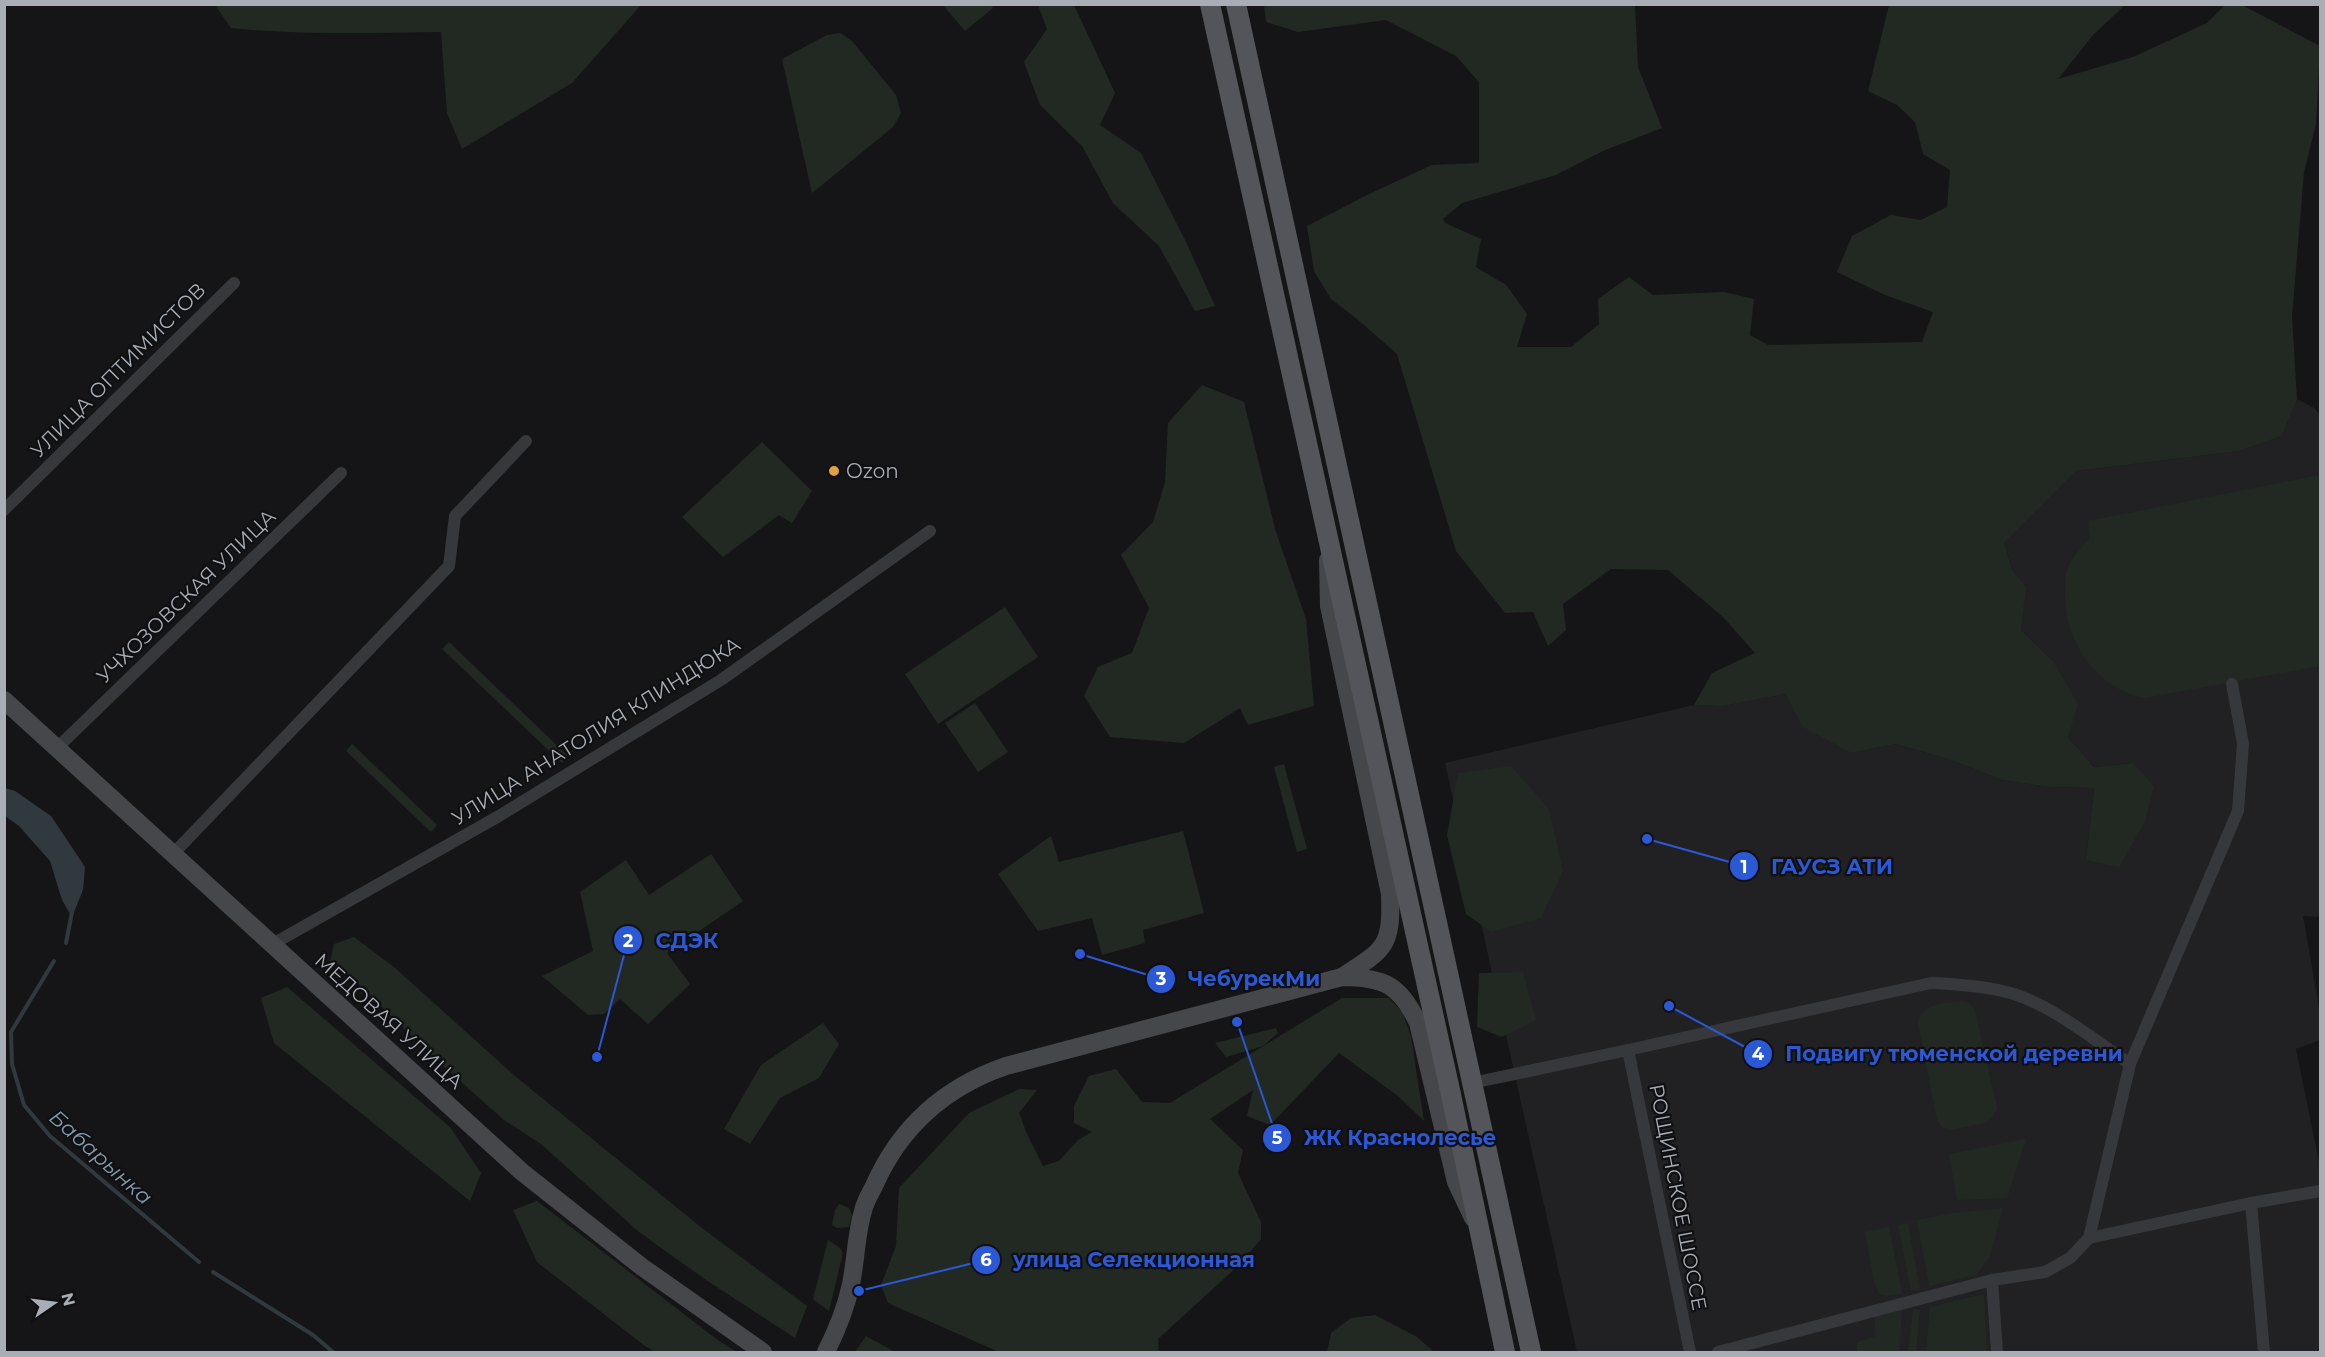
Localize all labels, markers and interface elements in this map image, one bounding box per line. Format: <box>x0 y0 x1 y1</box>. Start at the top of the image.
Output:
street label: УЛИЦА ОПТИМИСТОВ <box>26 278 210 462</box>
place label: Ozon <box>846 459 899 483</box>
marker: Ozon <box>827 464 841 478</box>
street label: УЧХОЗОВСКАЯ УЛИЦА <box>91 504 281 688</box>
street label: УЛИЦА АНАТОЛИЯ КЛИНДЮКА <box>447 632 745 830</box>
callout: ГАУСЗ АТИ <box>1729 847 1905 886</box>
text: ГАУСЗ АТИ <box>1771 854 1893 879</box>
text: 1 <box>1740 856 1748 878</box>
callout: СДЭК <box>613 921 730 960</box>
text: СДЭК <box>656 928 719 953</box>
text: 2 <box>623 930 634 952</box>
street label: МЕДОВАЯ УЛИЦА <box>310 948 468 1094</box>
callout: ЧебурекМи <box>1146 959 1332 998</box>
text: ЧебурекМи <box>1188 966 1320 991</box>
text: 3 <box>1155 968 1167 990</box>
callout: Подвигу тюменской деревни <box>1743 1035 2135 1074</box>
text: Подвигу тюменской деревни <box>1785 1041 2123 1066</box>
text: 4 <box>1752 1043 1765 1065</box>
street label: РОЩИНСКОЕ ШОССЕ <box>1644 1082 1712 1312</box>
water label: Бабарынка <box>44 1104 158 1210</box>
callout: ЖК Краснолесье <box>1262 1118 1509 1157</box>
text: ЖК Краснолесье <box>1304 1125 1496 1150</box>
text: 5 <box>1272 1127 1283 1149</box>
callout: улица Селекционная <box>971 1241 1267 1280</box>
text: улица Селекционная <box>1012 1247 1255 1272</box>
text: 6 <box>980 1249 992 1271</box>
north arrow <box>24 1273 84 1333</box>
text: N <box>57 1291 79 1308</box>

